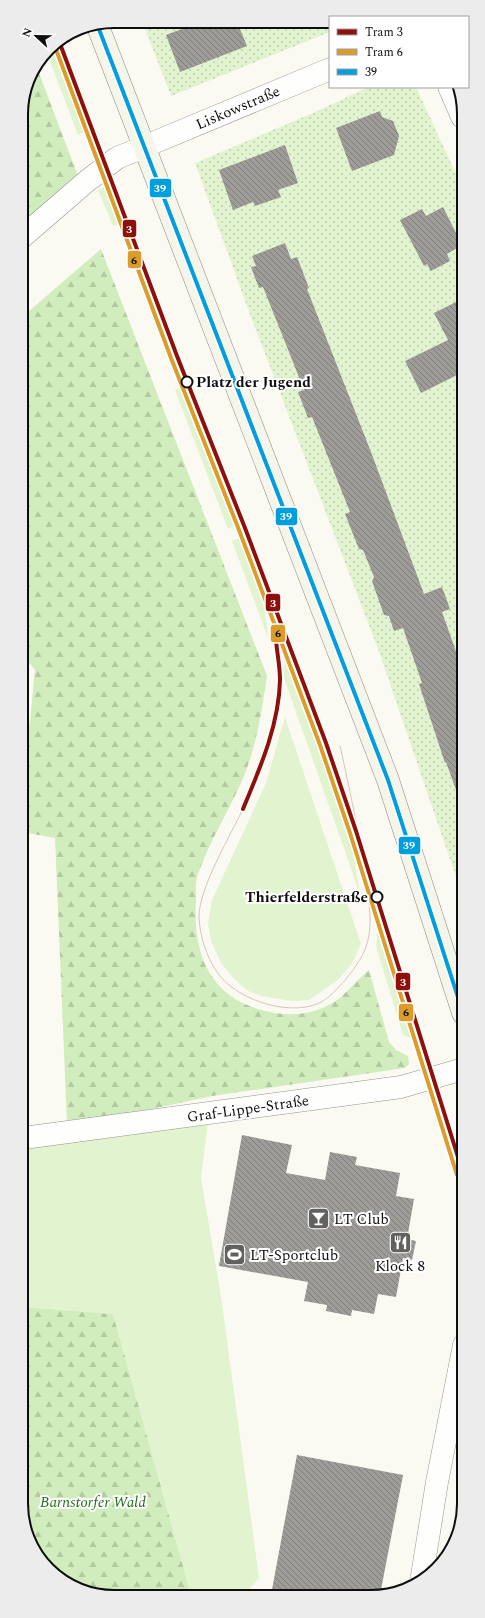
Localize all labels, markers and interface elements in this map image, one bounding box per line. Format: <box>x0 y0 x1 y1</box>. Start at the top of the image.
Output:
north arrow <box>16 16 56 56</box>
legend <box>329 16 469 88</box>
text: Tram 3 <box>365 23 403 42</box>
text: N <box>18 25 37 40</box>
text: Tram 6 <box>365 43 403 62</box>
text: 39 <box>365 63 377 82</box>
street label: Liskowstraße <box>192 80 284 136</box>
line badge: 39 <box>149 178 172 198</box>
text: 39 <box>154 180 166 197</box>
line badge: 3 <box>122 219 137 238</box>
text: 3 <box>126 221 132 238</box>
line badge: 6 <box>127 250 142 269</box>
text: 6 <box>131 252 137 269</box>
place label: Platz der Jugend <box>196 371 311 394</box>
marker: Platz der Jugend <box>180 375 194 389</box>
line badge: 39 <box>275 507 298 526</box>
text: 39 <box>280 508 292 525</box>
line badge: 3 <box>265 593 281 612</box>
text: 3 <box>270 595 276 612</box>
line badge: 6 <box>270 624 286 643</box>
text: 6 <box>275 625 281 642</box>
line badge: 39 <box>398 836 421 855</box>
text: 39 <box>403 837 415 854</box>
place label: Thierfelderstraße <box>245 886 368 909</box>
marker: Thierfelderstraße <box>370 890 384 904</box>
line badge: 3 <box>395 972 411 991</box>
text: 3 <box>400 974 406 991</box>
line badge: 6 <box>398 1003 414 1022</box>
text: 6 <box>403 1004 409 1021</box>
street label: Graf-Lippe-Straße <box>186 1089 310 1129</box>
bar icon: LT Club <box>306 1206 332 1232</box>
place label: LT Club <box>334 1208 389 1231</box>
restaurant icon: Klock 8 <box>387 1230 413 1256</box>
sports icon: LT-Sportclub <box>221 1242 247 1268</box>
place label: LT-Sportclub <box>250 1244 338 1267</box>
place label: Klock 8 <box>375 1255 425 1278</box>
park label: Barnstorfer Wald <box>40 1491 146 1514</box>

